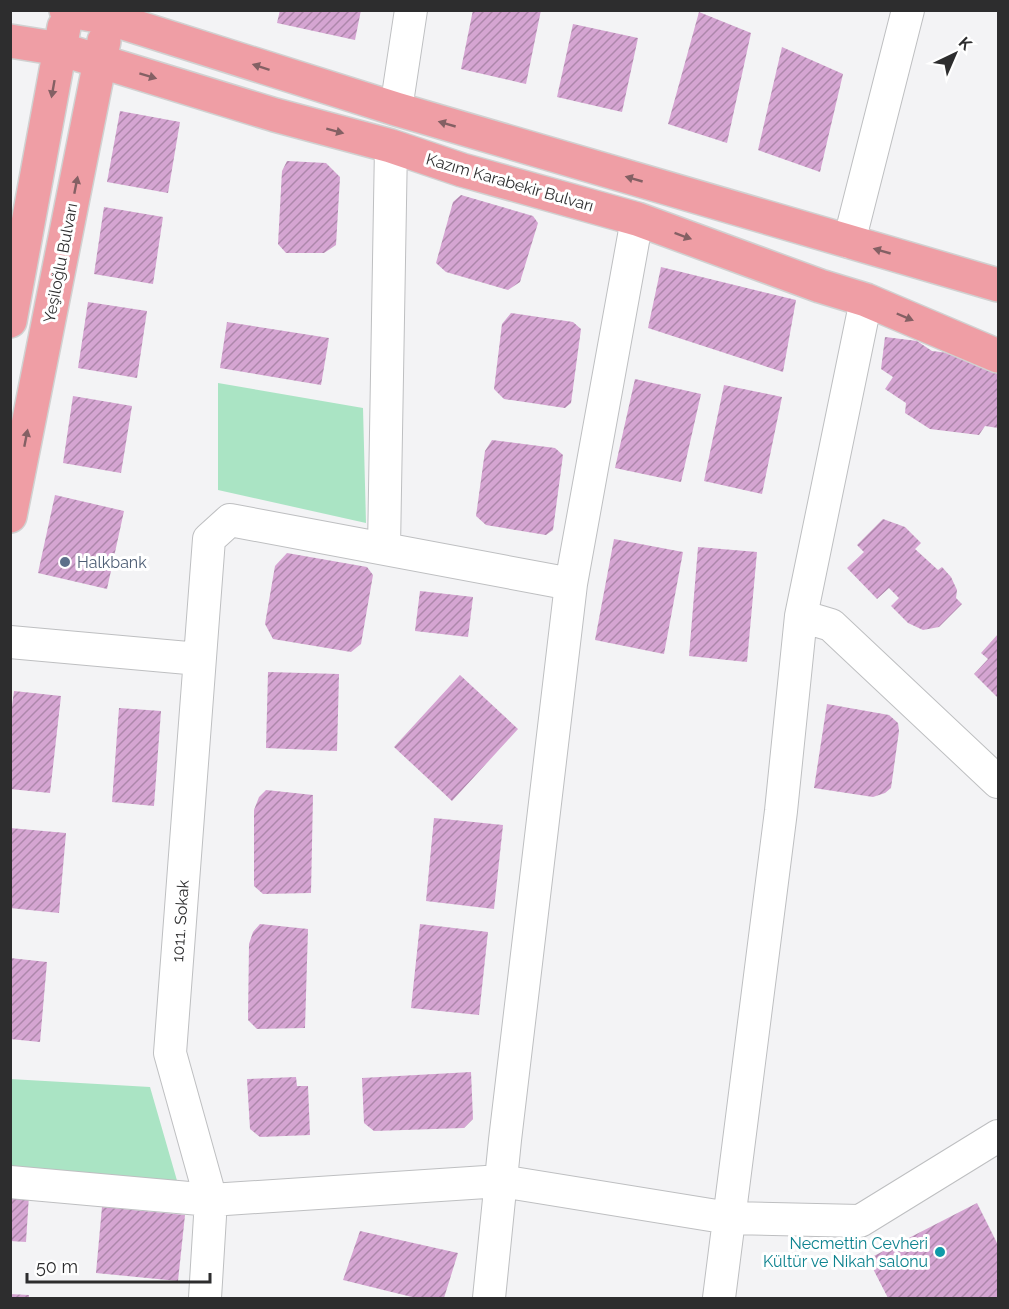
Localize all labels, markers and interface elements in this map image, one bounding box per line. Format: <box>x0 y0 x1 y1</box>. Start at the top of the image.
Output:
north arrow <box>925 24 985 84</box>
text: K <box>955 33 976 54</box>
one-way arrow <box>252 61 270 71</box>
one-way arrow <box>139 72 157 81</box>
one-way arrow <box>48 80 57 99</box>
one-way arrow <box>438 119 456 128</box>
one-way arrow <box>327 127 345 136</box>
street label: Kazım Karabekir Bulvarı <box>424 149 596 216</box>
one-way arrow <box>625 174 643 183</box>
one-way arrow <box>72 175 81 194</box>
street label: Yeşiloğlu Bulvarı <box>40 202 81 325</box>
one-way arrow <box>674 231 692 241</box>
one-way arrow <box>873 246 891 255</box>
one-way arrow <box>897 312 914 321</box>
one-way arrow <box>22 428 31 447</box>
place label: Halkbank <box>77 553 147 572</box>
marker: Halkbank <box>58 555 72 569</box>
street label: 1011. Sokak <box>168 879 193 963</box>
place label: Necmettin Cevheri Kültür ve Nikah salonu <box>763 1234 928 1271</box>
marker: Necmettin Cevheri Kültür ve Nikah salonu <box>933 1245 947 1259</box>
scale bar <box>27 1246 210 1284</box>
text: 50 m <box>36 1256 78 1277</box>

